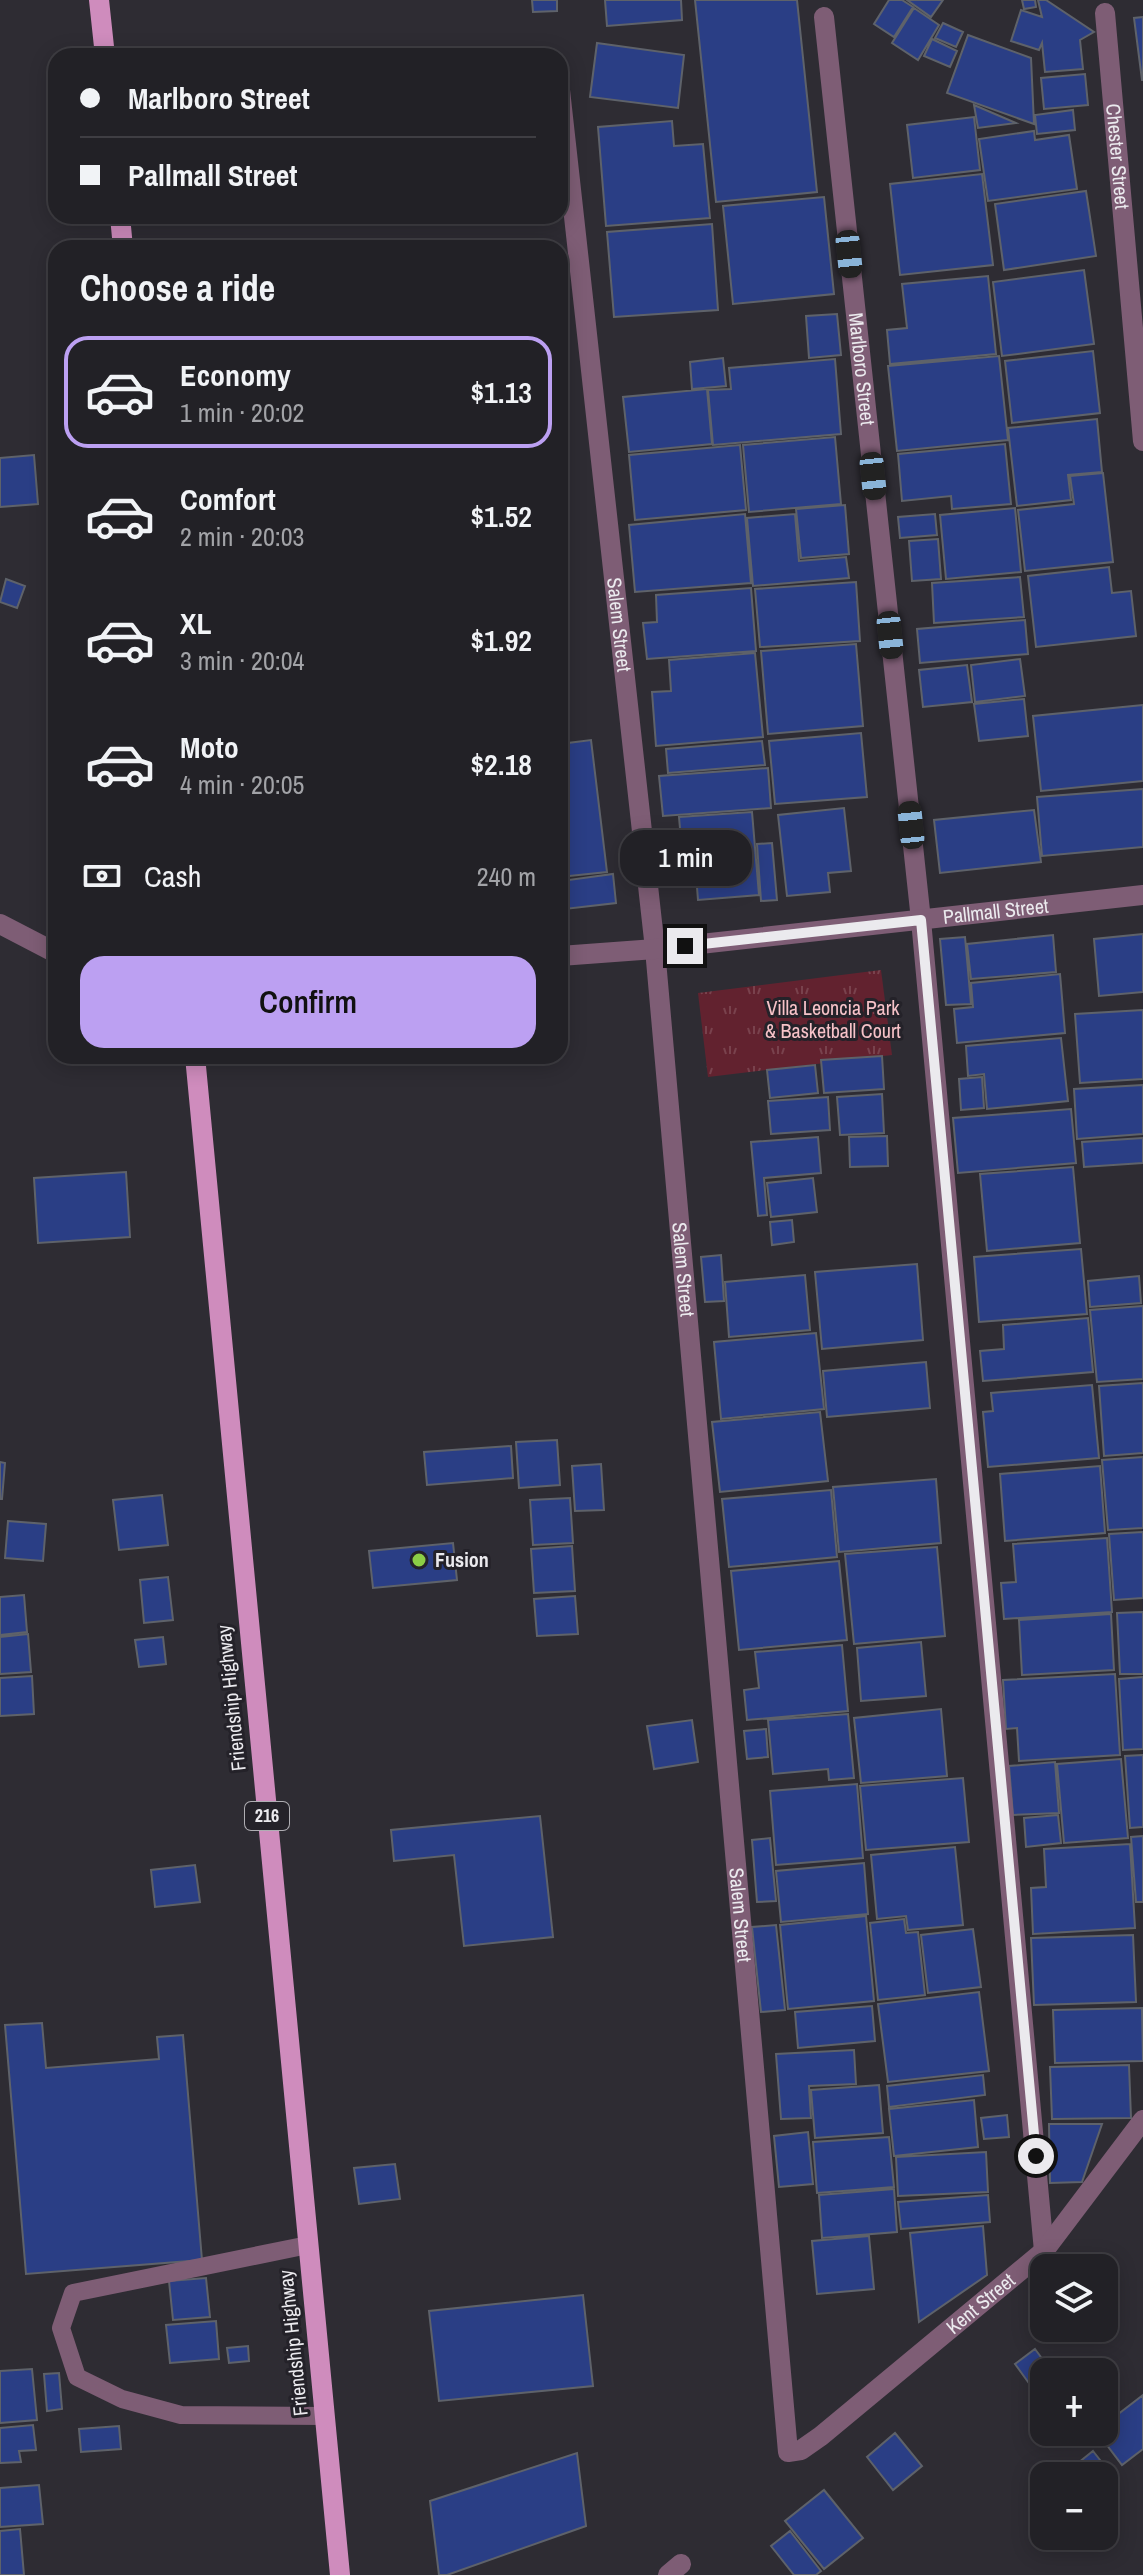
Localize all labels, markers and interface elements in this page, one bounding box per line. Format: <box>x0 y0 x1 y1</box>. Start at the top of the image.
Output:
text: Marlboro Street <box>128 78 310 118</box>
street label: Chester Street <box>1100 102 1136 211</box>
text: Pallmall Street <box>128 155 298 195</box>
car <box>835 229 863 279</box>
text: Choose a ride <box>80 264 275 312</box>
street label: Marlboro Street <box>843 311 882 427</box>
text: Economy <box>180 355 291 395</box>
icon: car <box>84 356 156 428</box>
text: $1.13 <box>470 372 532 412</box>
text: 1 min · 20:02 <box>180 395 304 430</box>
car <box>859 451 887 501</box>
text: Comfort <box>180 479 276 519</box>
icon: car <box>84 480 156 552</box>
text: $1.52 <box>470 496 532 536</box>
text: 2 min · 20:03 <box>180 519 304 554</box>
street label: Salem Street <box>601 576 638 674</box>
text: XL <box>180 603 211 643</box>
icon: car <box>84 604 156 676</box>
car <box>876 610 904 660</box>
text: $1.92 <box>470 620 532 660</box>
text: 3 min · 20:04 <box>180 643 304 678</box>
text: Moto <box>180 727 239 767</box>
icon: car <box>84 728 156 800</box>
text: $2.18 <box>470 744 532 784</box>
text: 4 min · 20:05 <box>180 767 304 802</box>
car <box>897 800 925 850</box>
callout: 1 min <box>619 830 751 886</box>
text: 1 min <box>659 840 713 875</box>
icon: cash <box>80 854 124 898</box>
text: Cash <box>144 856 201 896</box>
text: 240 m <box>477 859 536 894</box>
street label: Pallmall Street <box>942 892 1050 930</box>
route end <box>667 928 703 964</box>
button: Confirm <box>80 956 536 1048</box>
park label: Villa Leoncia Park & Basketball Court <box>765 994 901 1044</box>
street label: Salem Street <box>666 1221 702 1318</box>
place label: Fusion <box>435 1546 489 1573</box>
marker: Fusion <box>410 1551 428 1569</box>
street label: Friendship Highway <box>209 1623 252 1772</box>
road number: 216 <box>245 1802 289 1830</box>
street label: Salem Street <box>723 1867 759 1964</box>
route start <box>1018 2138 1054 2174</box>
map controls <box>1030 2254 1118 2550</box>
button: layers <box>1030 2254 1118 2342</box>
street label: Kent Street <box>940 2266 1021 2340</box>
street label: Friendship Highway <box>271 2268 314 2417</box>
button: + <box>1030 2358 1118 2446</box>
button: − <box>1030 2462 1118 2550</box>

